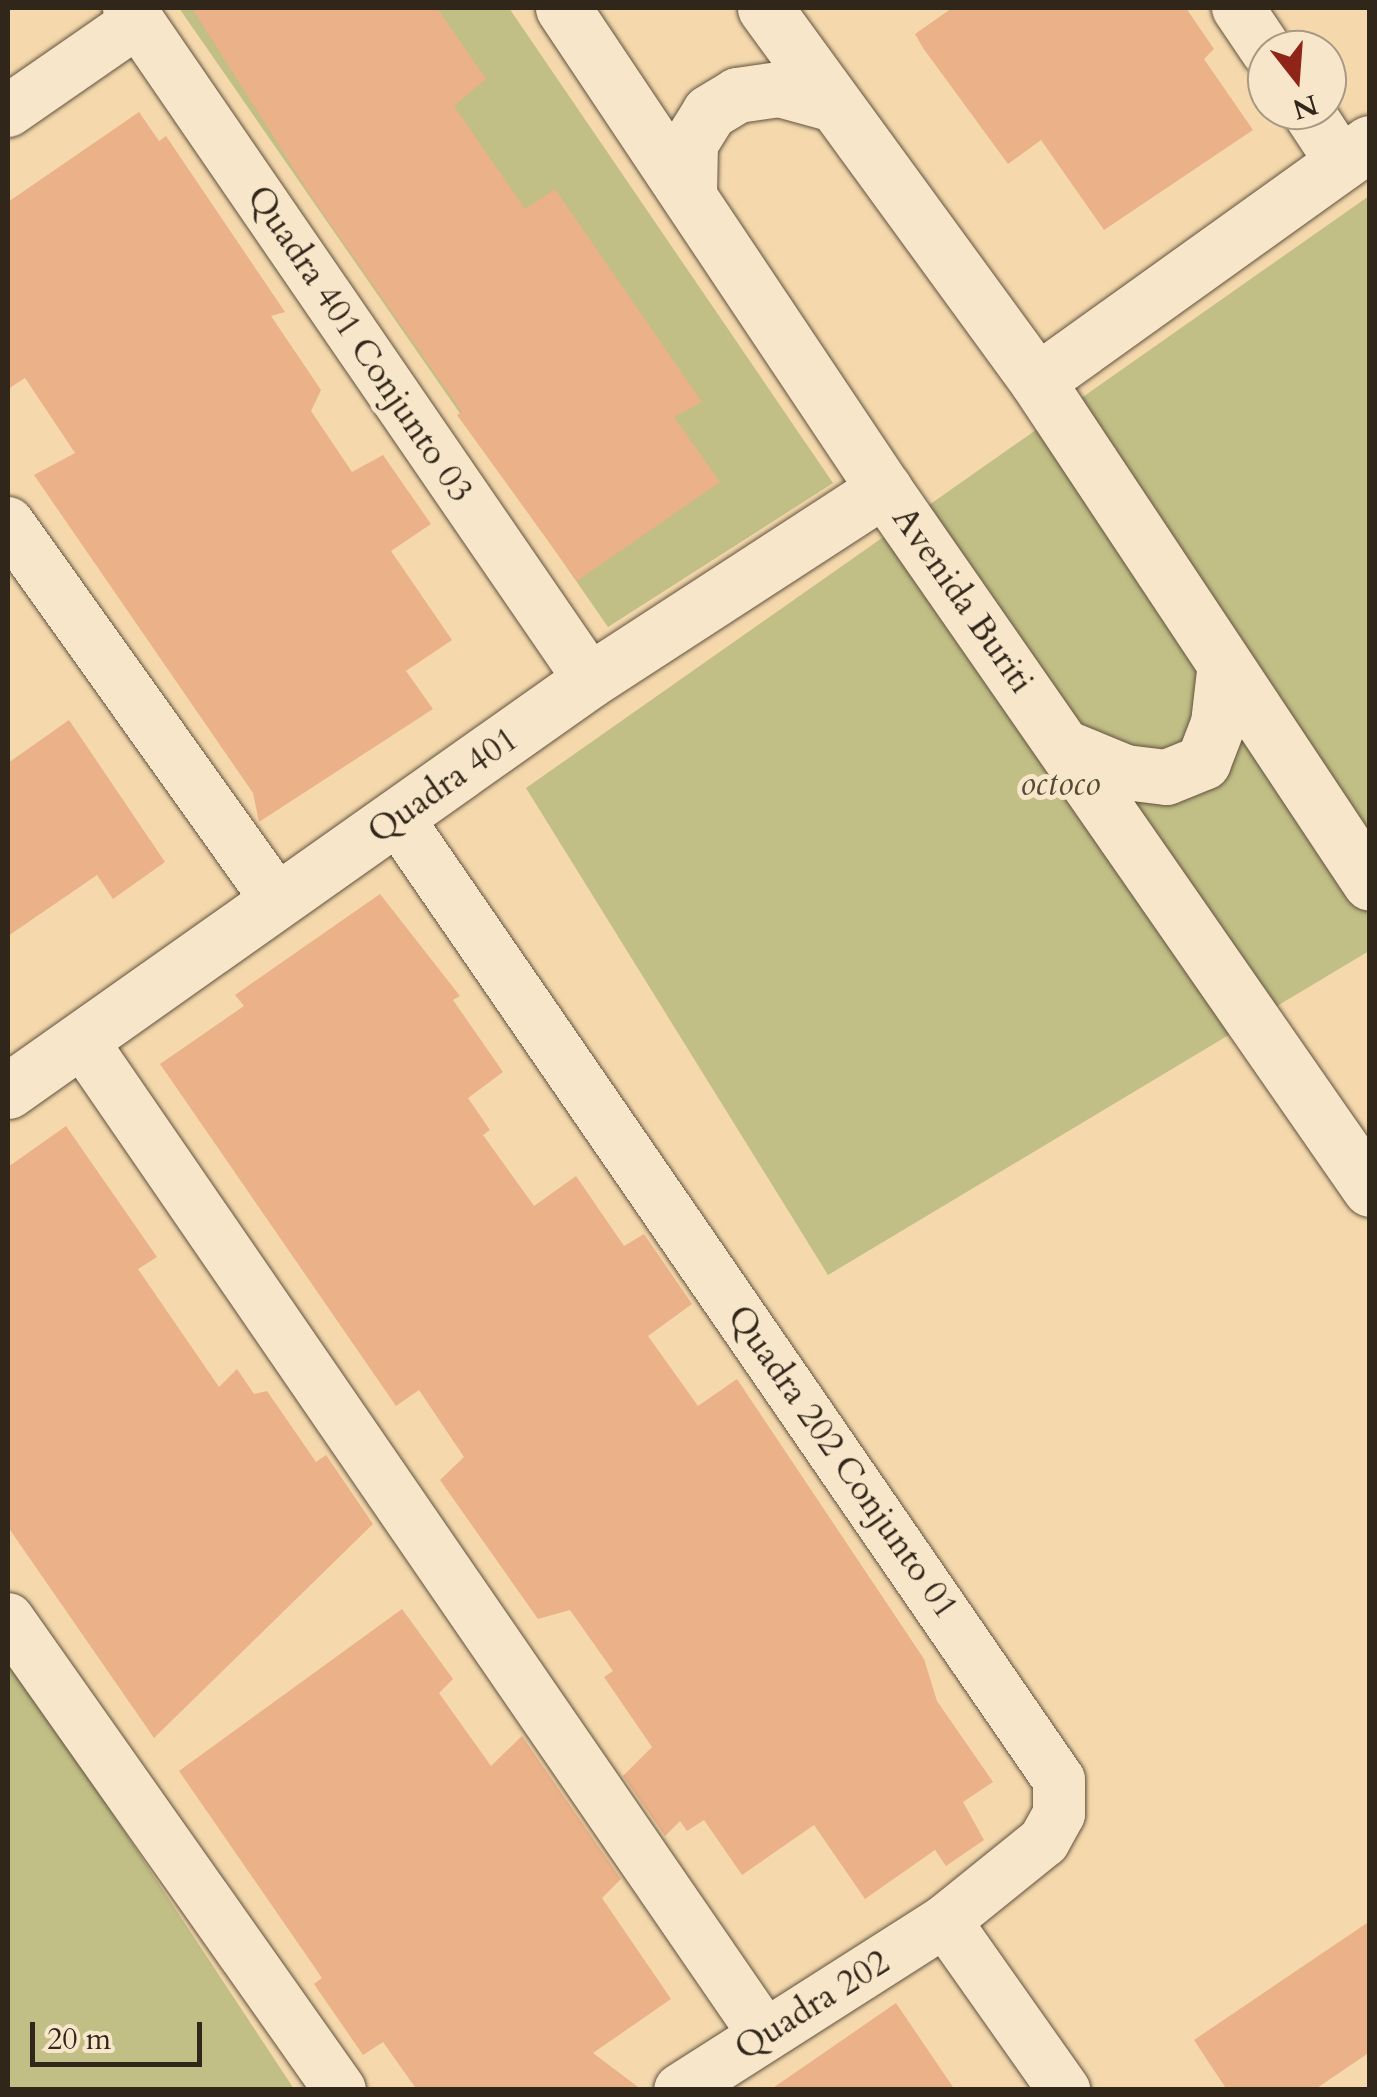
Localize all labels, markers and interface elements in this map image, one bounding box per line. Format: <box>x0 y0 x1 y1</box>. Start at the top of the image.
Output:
north arrow <box>1247 30 1347 130</box>
text: N <box>1288 85 1322 128</box>
street label: Quadra 401 Conjunto 03 <box>238 177 482 511</box>
street label: Avenida Buriti <box>883 499 1043 701</box>
street label: Quadra 401 <box>360 718 526 852</box>
park label: octoco <box>1019 763 1101 805</box>
street label: Quadra 202 Conjunto 01 <box>719 1297 967 1627</box>
street label: Quadra 202 <box>727 1941 897 2069</box>
scale bar <box>35 2002 208 2064</box>
text: 20 m <box>47 2019 111 2060</box>

